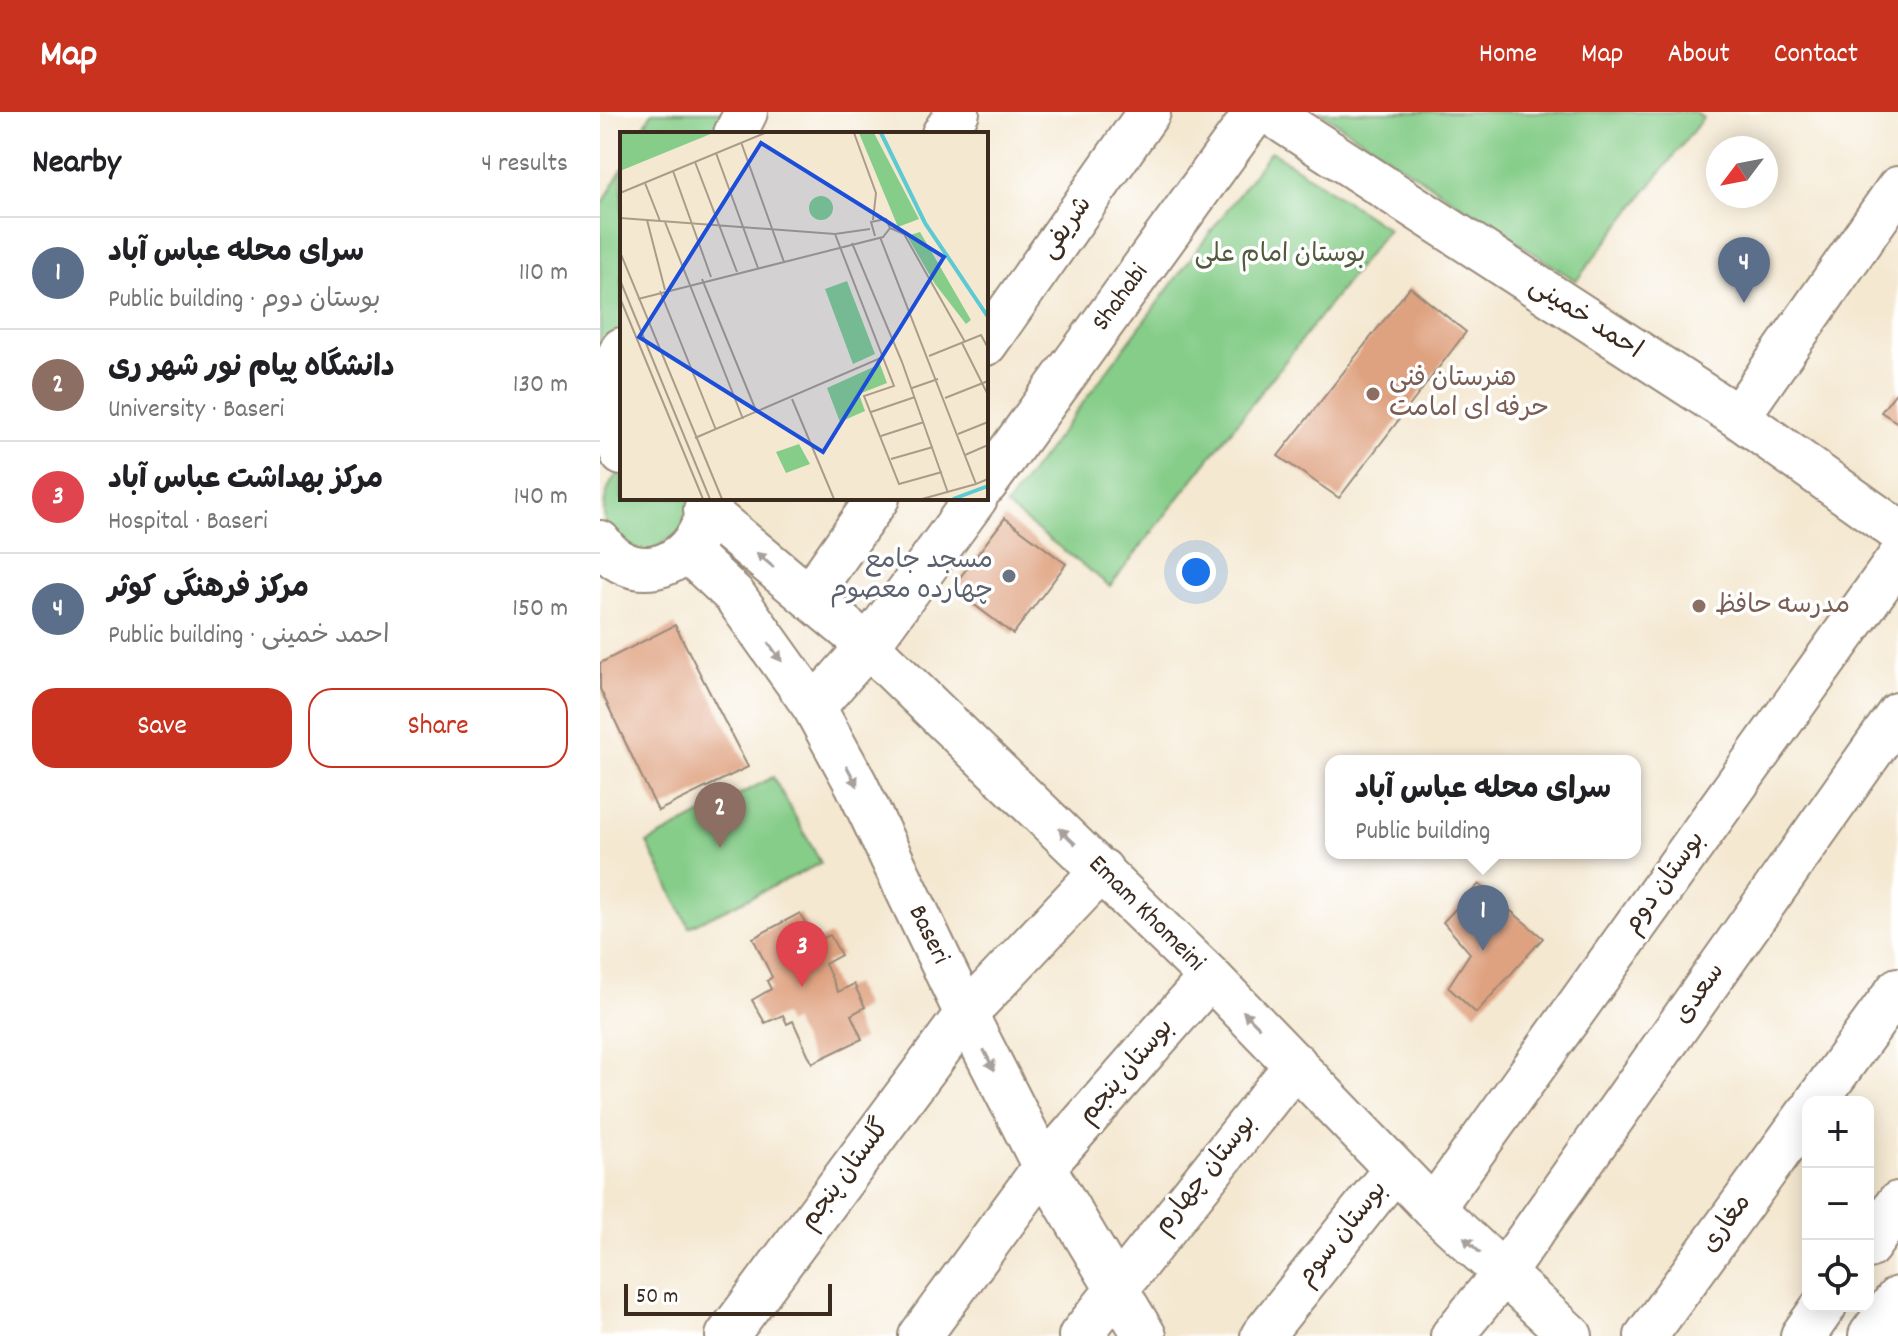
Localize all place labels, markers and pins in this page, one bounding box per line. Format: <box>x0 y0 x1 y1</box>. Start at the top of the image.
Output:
pin: 4 <box>1718 237 1770 303</box>
place label: هنرستان فنی حرفه ای امامت <box>1389 361 1549 428</box>
marker: هنرستان فنی حرفه ای امامت <box>1364 385 1382 403</box>
place label: مسجد جامع چهارده معصوم <box>830 543 993 610</box>
marker: مسجد جامع چهارده معصوم <box>1000 567 1018 585</box>
place label: مدرسه حافظ <box>1715 588 1850 625</box>
marker: مدرسه حافظ <box>1690 597 1708 615</box>
pin: 2 <box>694 782 746 848</box>
pin: 1 <box>1457 885 1509 951</box>
pin: 3 <box>776 921 828 987</box>

